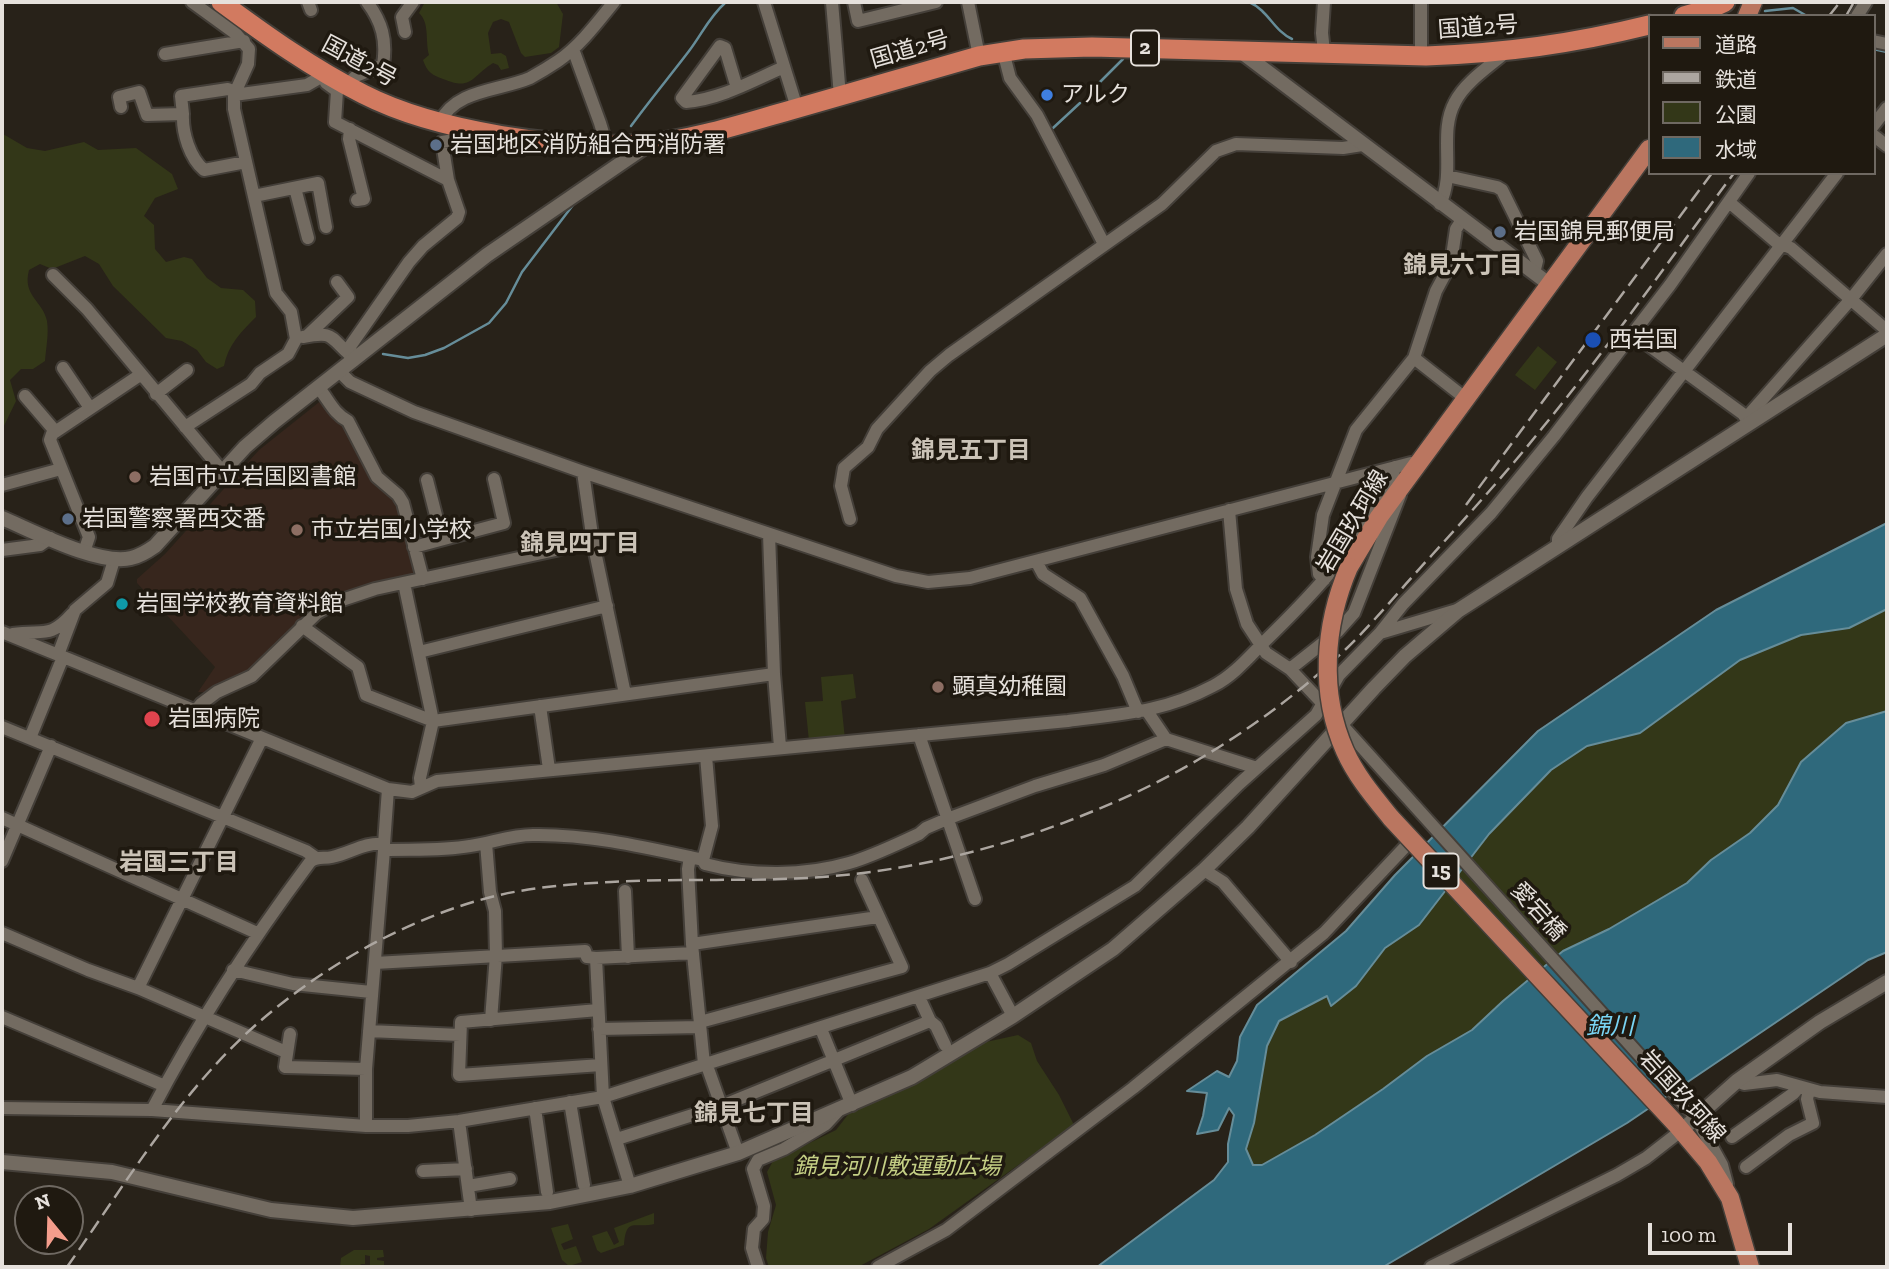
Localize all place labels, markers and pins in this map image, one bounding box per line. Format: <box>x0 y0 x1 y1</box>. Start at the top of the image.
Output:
place label: アルク <box>1061 81 1130 109</box>
marker: アルク <box>1039 87 1055 103</box>
place label: 岩国地区消防組合西消防署 <box>450 131 726 159</box>
marker: 岩国地区消防組合西消防署 <box>428 137 444 153</box>
place label: 岩国錦見郵便局 <box>1514 218 1675 246</box>
marker: 岩国錦見郵便局 <box>1492 224 1508 240</box>
place label: 西岩国 <box>1609 326 1678 354</box>
marker: 西岩国 <box>1583 330 1603 350</box>
place label: 岩国市立岩国図書館 <box>149 463 356 491</box>
marker: 岩国市立岩国図書館 <box>127 469 143 485</box>
place label: 岩国警察署西交番 <box>82 505 266 533</box>
marker: 岩国警察署西交番 <box>60 511 76 527</box>
place label: 市立岩国小学校 <box>311 516 472 544</box>
marker: 市立岩国小学校 <box>289 522 305 538</box>
place label: 岩国学校教育資料館 <box>136 590 343 618</box>
marker: 岩国学校教育資料館 <box>114 596 130 612</box>
place label: 顕真幼稚園 <box>952 673 1067 701</box>
marker: 顕真幼稚園 <box>930 679 946 695</box>
place label: 岩国病院 <box>168 705 260 733</box>
marker: 岩国病院 <box>142 709 162 729</box>

